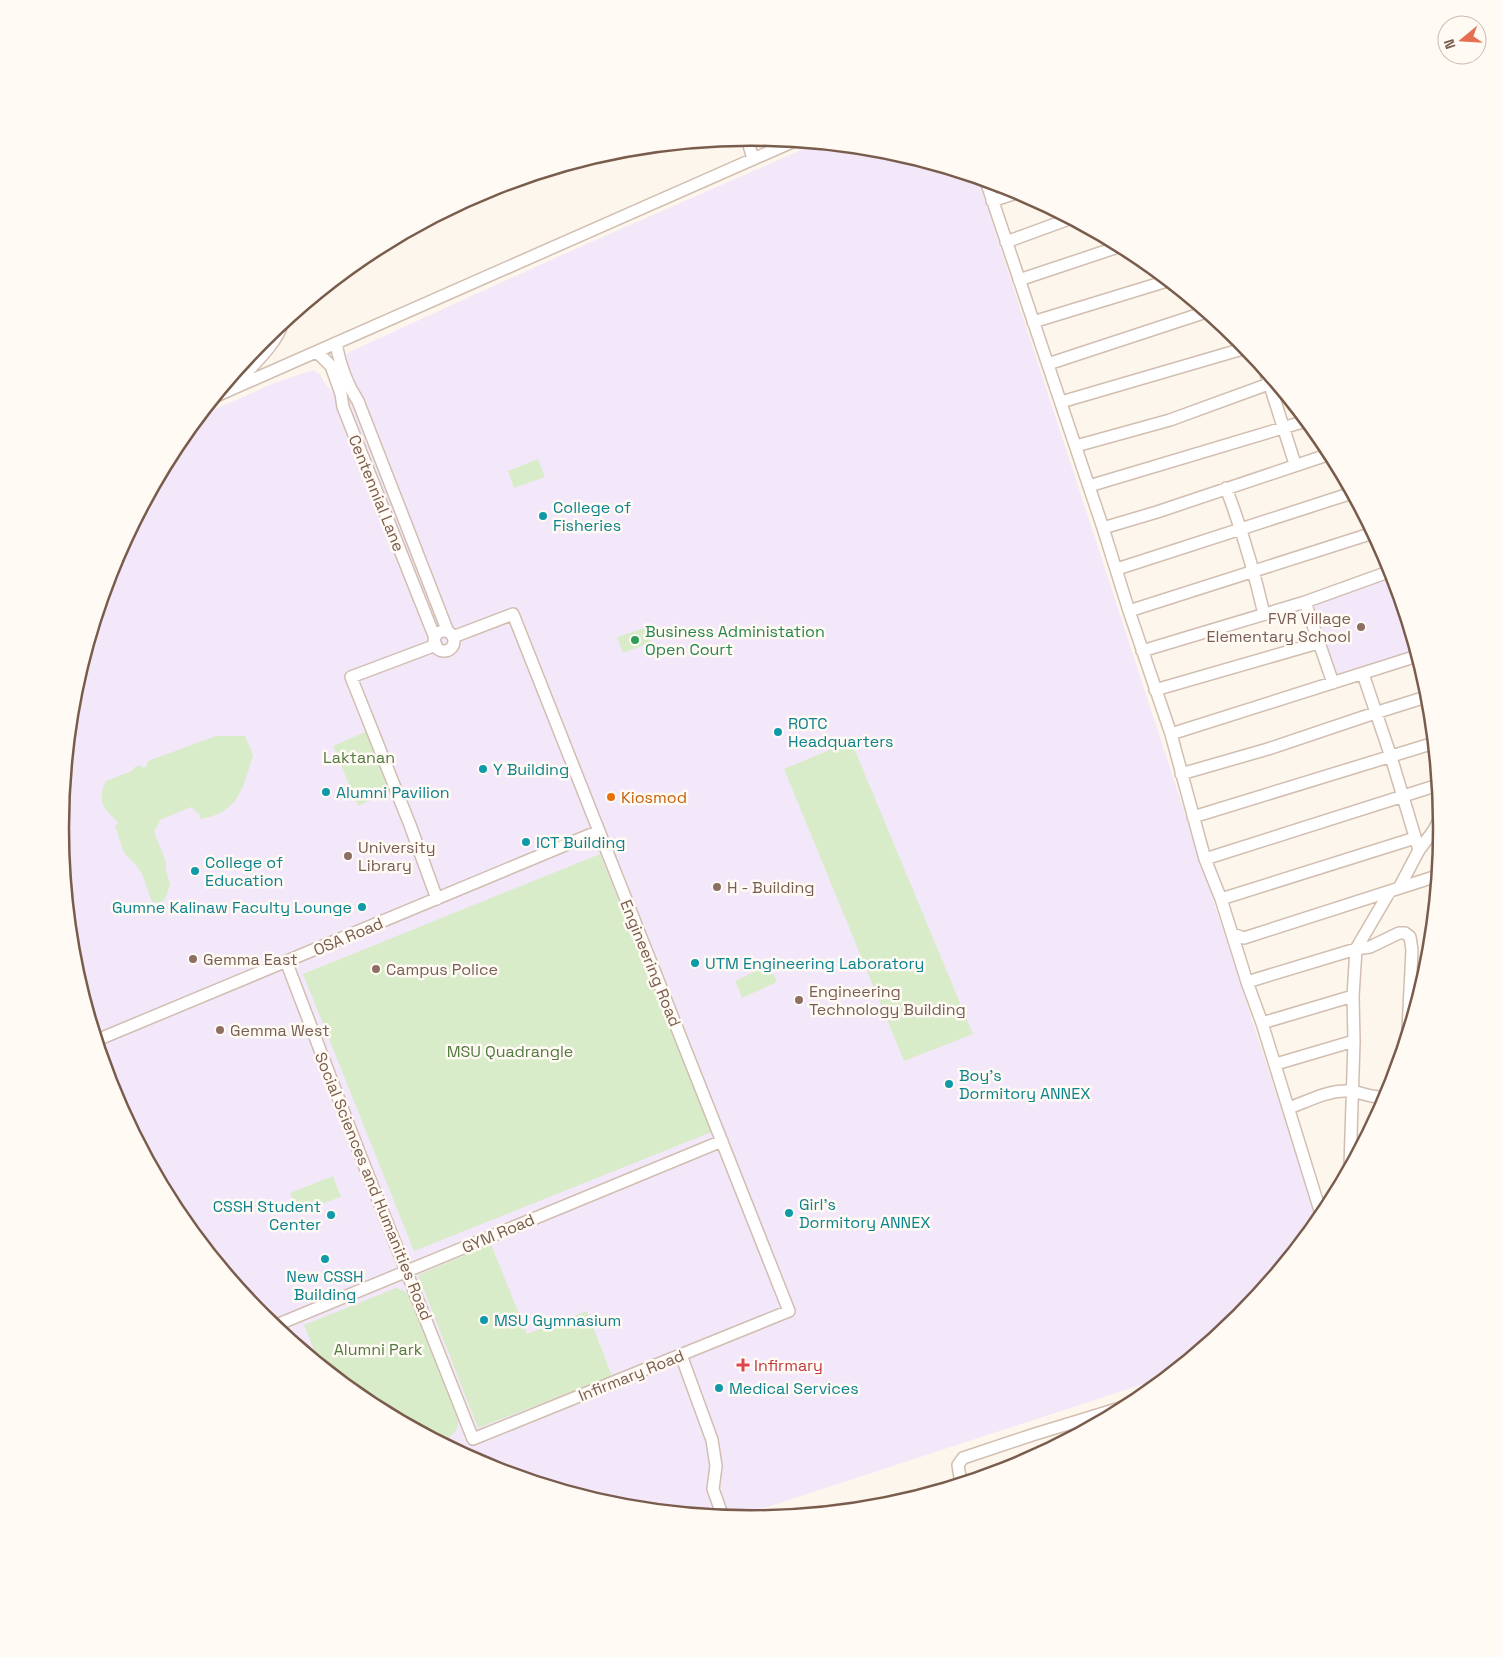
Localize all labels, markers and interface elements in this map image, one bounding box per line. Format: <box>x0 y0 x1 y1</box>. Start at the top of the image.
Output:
north arrow <box>1437 15 1487 65</box>
text: N <box>1440 37 1460 51</box>
street label: Centennial Lane <box>344 432 409 555</box>
place label: College of Fisheries <box>553 497 631 536</box>
marker: College of Fisheries <box>537 510 549 522</box>
place label: FVR Village Elementary School <box>1206 608 1351 647</box>
place label: Business Administation Open Court <box>645 621 825 660</box>
marker: FVR Village Elementary School <box>1355 621 1367 633</box>
marker: Business Administation Open Court <box>629 634 641 646</box>
place label: ROTC Headquarters <box>788 713 893 752</box>
marker: ROTC Headquarters <box>772 726 784 738</box>
park label: Laktanan <box>323 747 395 768</box>
place label: Y Building <box>493 759 569 780</box>
marker: Y Building <box>477 763 489 775</box>
place label: Alumni Pavilion <box>336 782 450 803</box>
marker: Alumni Pavilion <box>320 786 332 798</box>
place label: Kiosmod <box>621 787 687 808</box>
marker: Kiosmod <box>605 791 617 803</box>
place label: ICT Building <box>536 832 626 853</box>
marker: ICT Building <box>520 836 532 848</box>
place label: University Library <box>358 837 436 876</box>
marker: University Library <box>342 850 354 862</box>
place label: College of Education <box>205 852 283 891</box>
marker: College of Education <box>189 865 201 877</box>
place label: H - Building <box>727 877 815 898</box>
marker: H - Building <box>711 881 723 893</box>
place label: Gumne Kalinaw Faculty Lounge <box>112 897 352 918</box>
street label: Engineering Road <box>615 897 686 1030</box>
marker: Gumne Kalinaw Faculty Lounge <box>356 901 368 913</box>
street label: OSA Road <box>310 912 386 961</box>
place label: Gemma East <box>203 949 298 970</box>
marker: Gemma East <box>187 953 199 965</box>
place label: UTM Engineering Laboratory <box>705 953 924 974</box>
marker: UTM Engineering Laboratory <box>689 957 701 969</box>
place label: Campus Police <box>386 959 498 980</box>
marker: Campus Police <box>370 963 382 975</box>
place label: Engineering Technology Building <box>809 981 966 1020</box>
marker: Engineering Technology Building <box>793 994 805 1006</box>
place label: Gemma West <box>230 1020 330 1041</box>
marker: Gemma West <box>214 1024 226 1036</box>
park label: MSU Quadrangle <box>447 1041 573 1062</box>
street label: Social Sciences and Humanities Road <box>310 1049 437 1323</box>
place label: Boy's Dormitory ANNEX <box>959 1065 1090 1104</box>
marker: Boy's Dormitory ANNEX <box>943 1078 955 1090</box>
place label: Girl's Dormitory ANNEX <box>799 1194 930 1233</box>
place label: CSSH Student Center <box>213 1196 321 1235</box>
marker: Girl's Dormitory ANNEX <box>783 1207 795 1219</box>
marker: CSSH Student Center <box>325 1209 337 1221</box>
street label: GYM Road <box>459 1209 538 1258</box>
marker: New CSSH Building <box>319 1253 331 1265</box>
place label: New CSSH Building <box>286 1266 364 1305</box>
place label: MSU Gymnasium <box>494 1310 621 1331</box>
marker: MSU Gymnasium <box>478 1314 490 1326</box>
park label: Alumni Park <box>334 1339 423 1360</box>
street label: Infirmary Road <box>575 1345 687 1406</box>
place label: Infirmary <box>754 1355 823 1376</box>
marker: Infirmary <box>736 1358 750 1372</box>
place label: Medical Services <box>729 1378 859 1399</box>
marker: Medical Services <box>713 1382 725 1394</box>

